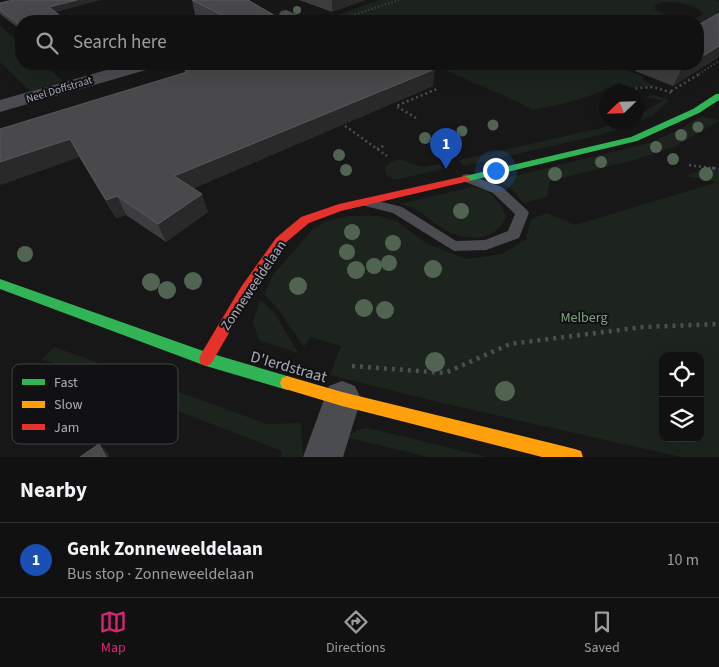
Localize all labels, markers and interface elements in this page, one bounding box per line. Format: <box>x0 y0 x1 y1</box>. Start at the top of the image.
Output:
search box <box>15 15 704 70</box>
icon: search <box>33 29 61 57</box>
text: Search here <box>73 29 167 56</box>
street label: Neel Doffstraat <box>24 72 94 107</box>
north arrow <box>599 85 644 130</box>
pin: 1 <box>430 128 462 169</box>
your location <box>483 158 509 184</box>
street label: Zonneweeldelaan <box>216 237 291 335</box>
park label: Melberg <box>560 308 608 328</box>
street label: D'Ierdstraat <box>248 346 330 389</box>
map controls <box>659 352 704 442</box>
button: locate <box>659 352 704 397</box>
legend <box>12 364 178 444</box>
text: Fast <box>54 373 78 393</box>
text: Slow <box>54 395 83 415</box>
button: layers <box>659 397 704 442</box>
text: Jam <box>54 418 79 438</box>
text: Nearby <box>20 475 87 505</box>
text: Genk Zonneweeldelaan <box>67 536 263 563</box>
text: 1 <box>32 549 40 571</box>
text: 10 m <box>667 549 699 571</box>
text: Bus stop · Zonneweeldelaan <box>67 563 254 585</box>
tab: Map <box>99 608 127 658</box>
tab: Directions <box>326 608 385 658</box>
tab: Saved <box>584 608 620 658</box>

